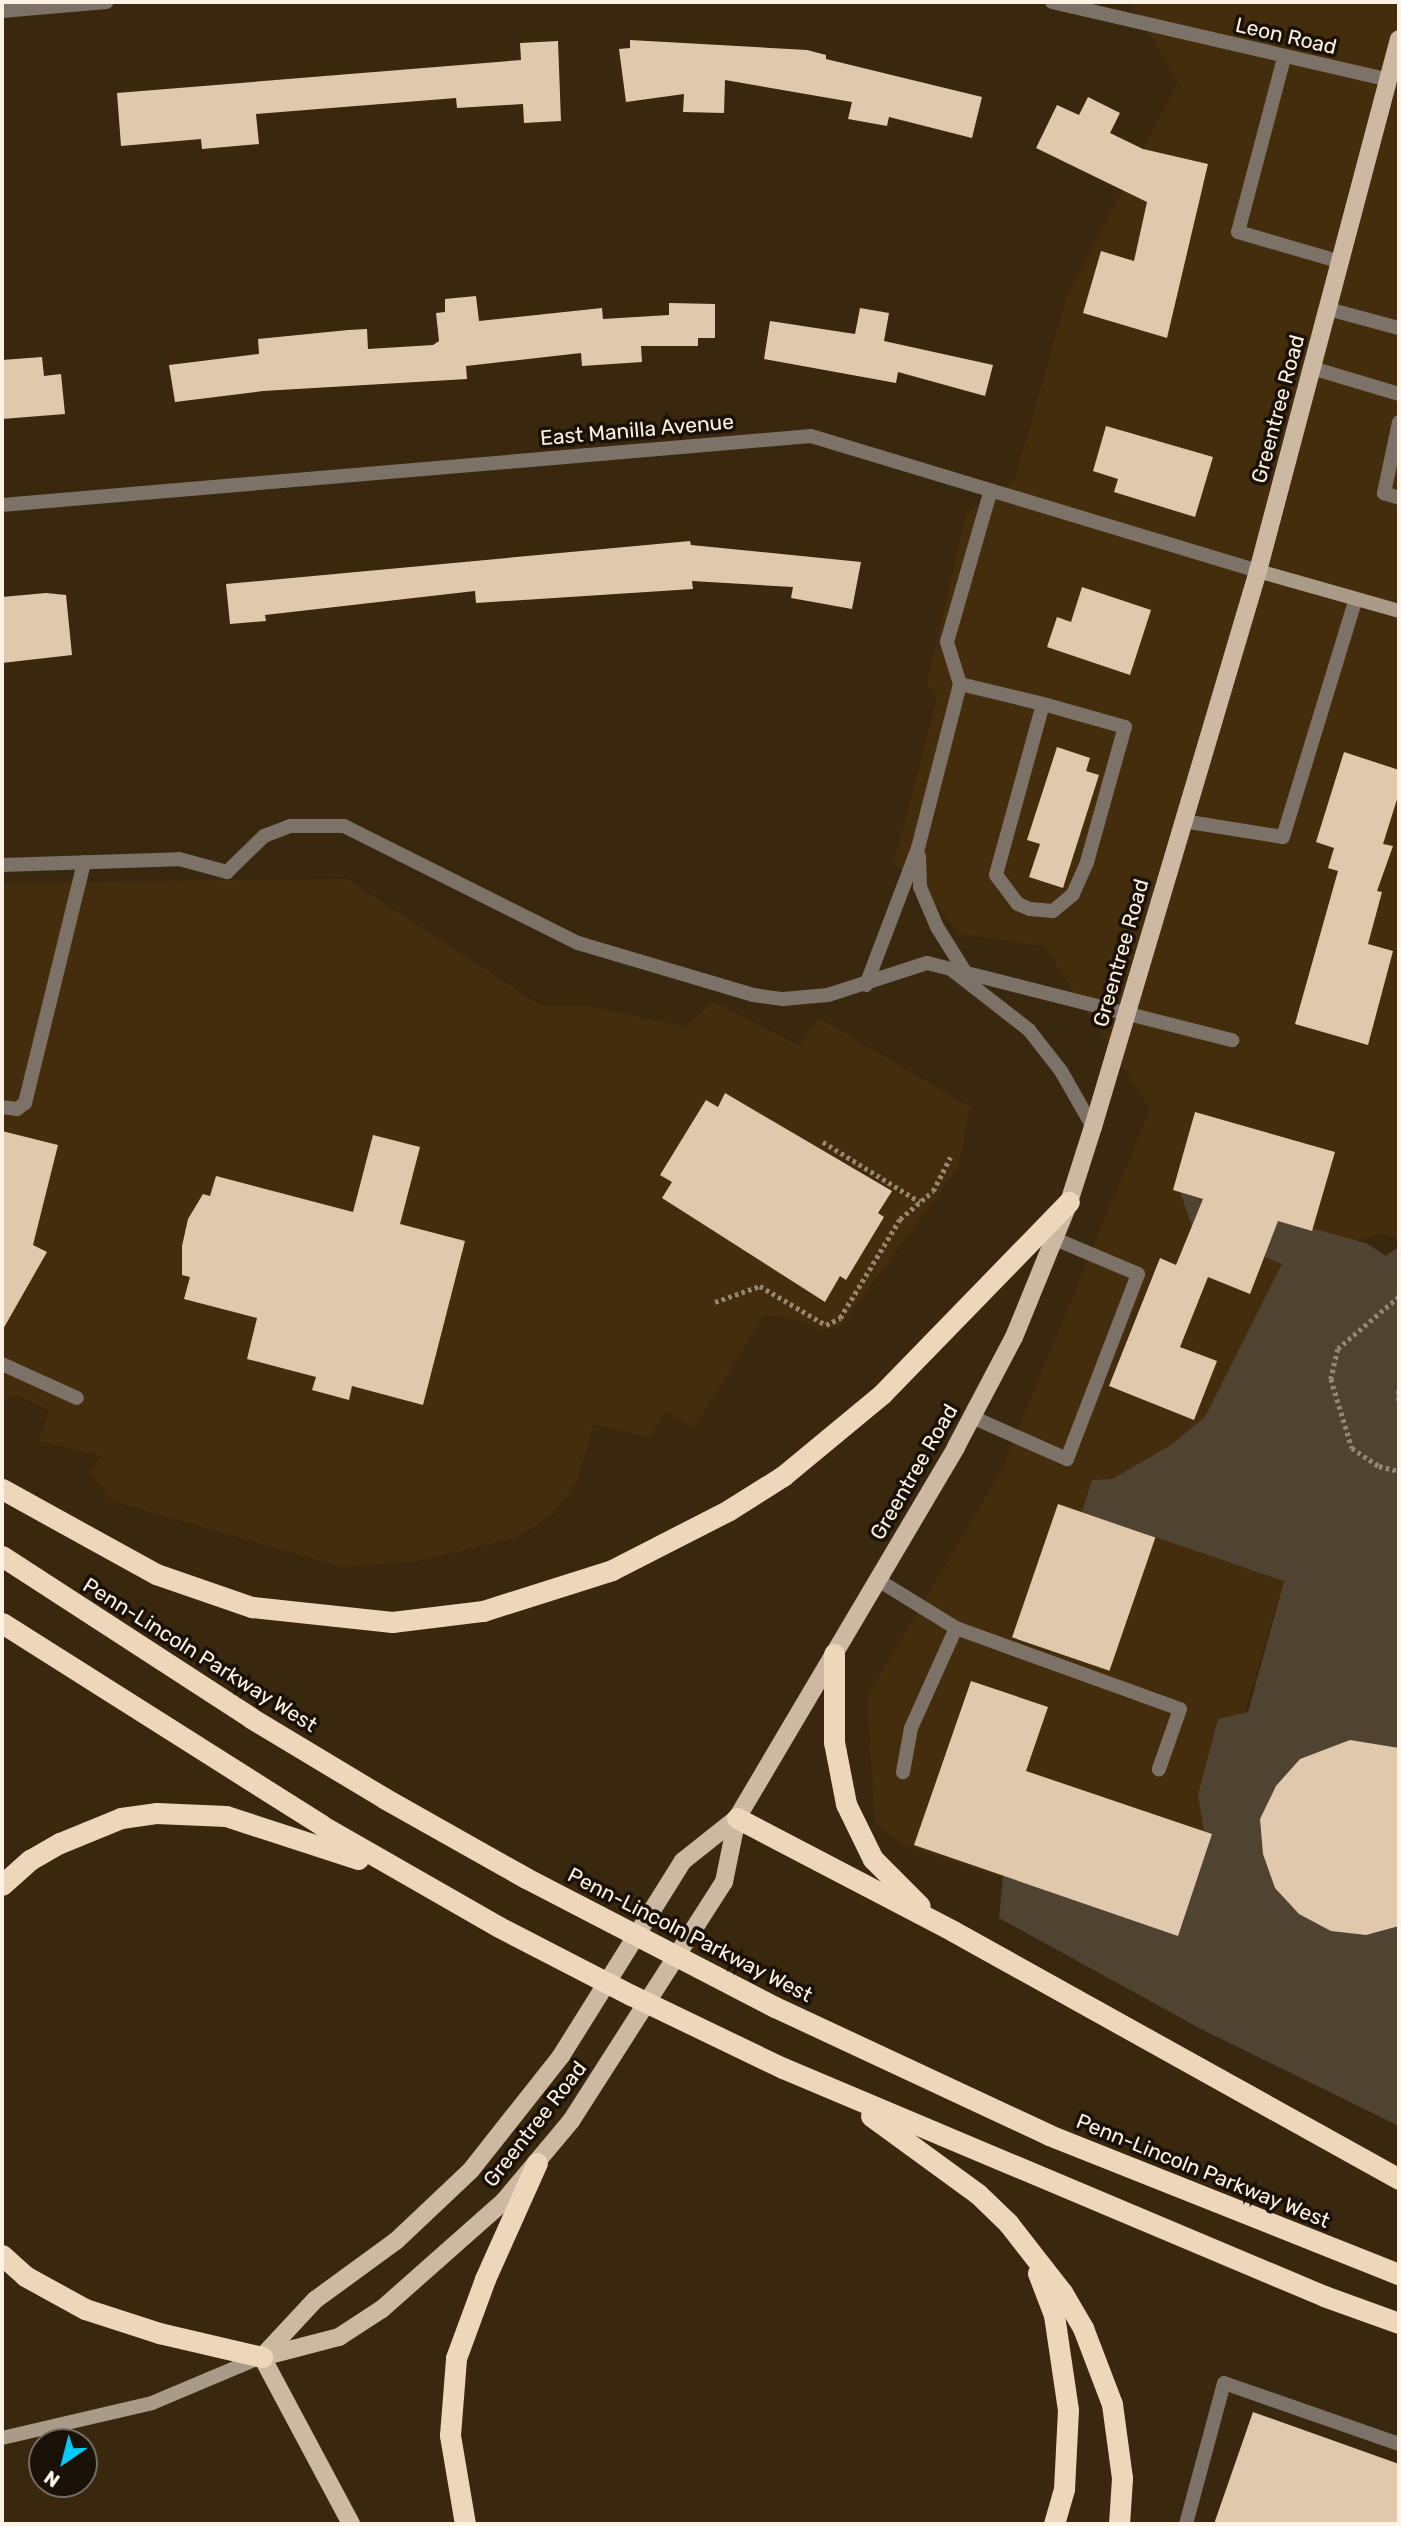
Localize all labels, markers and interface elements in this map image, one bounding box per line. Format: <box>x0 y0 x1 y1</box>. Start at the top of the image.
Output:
street label: Leon Road <box>1233 12 1339 60</box>
street label: Greentree Road <box>1246 332 1310 486</box>
street label: East Manilla Avenue <box>539 409 735 451</box>
street label: Greentree Road <box>1088 876 1154 1030</box>
street label: Greentree Road <box>865 1400 963 1544</box>
street label: Penn-Lincoln Parkway West <box>78 1572 322 1738</box>
street label: Penn-Lincoln Parkway West <box>563 1862 817 2008</box>
street label: Greentree Road <box>478 2056 592 2192</box>
street label: Penn-Lincoln Parkway West <box>1072 2108 1334 2234</box>
north arrow <box>28 2428 98 2498</box>
text: N <box>40 2466 64 2492</box>

